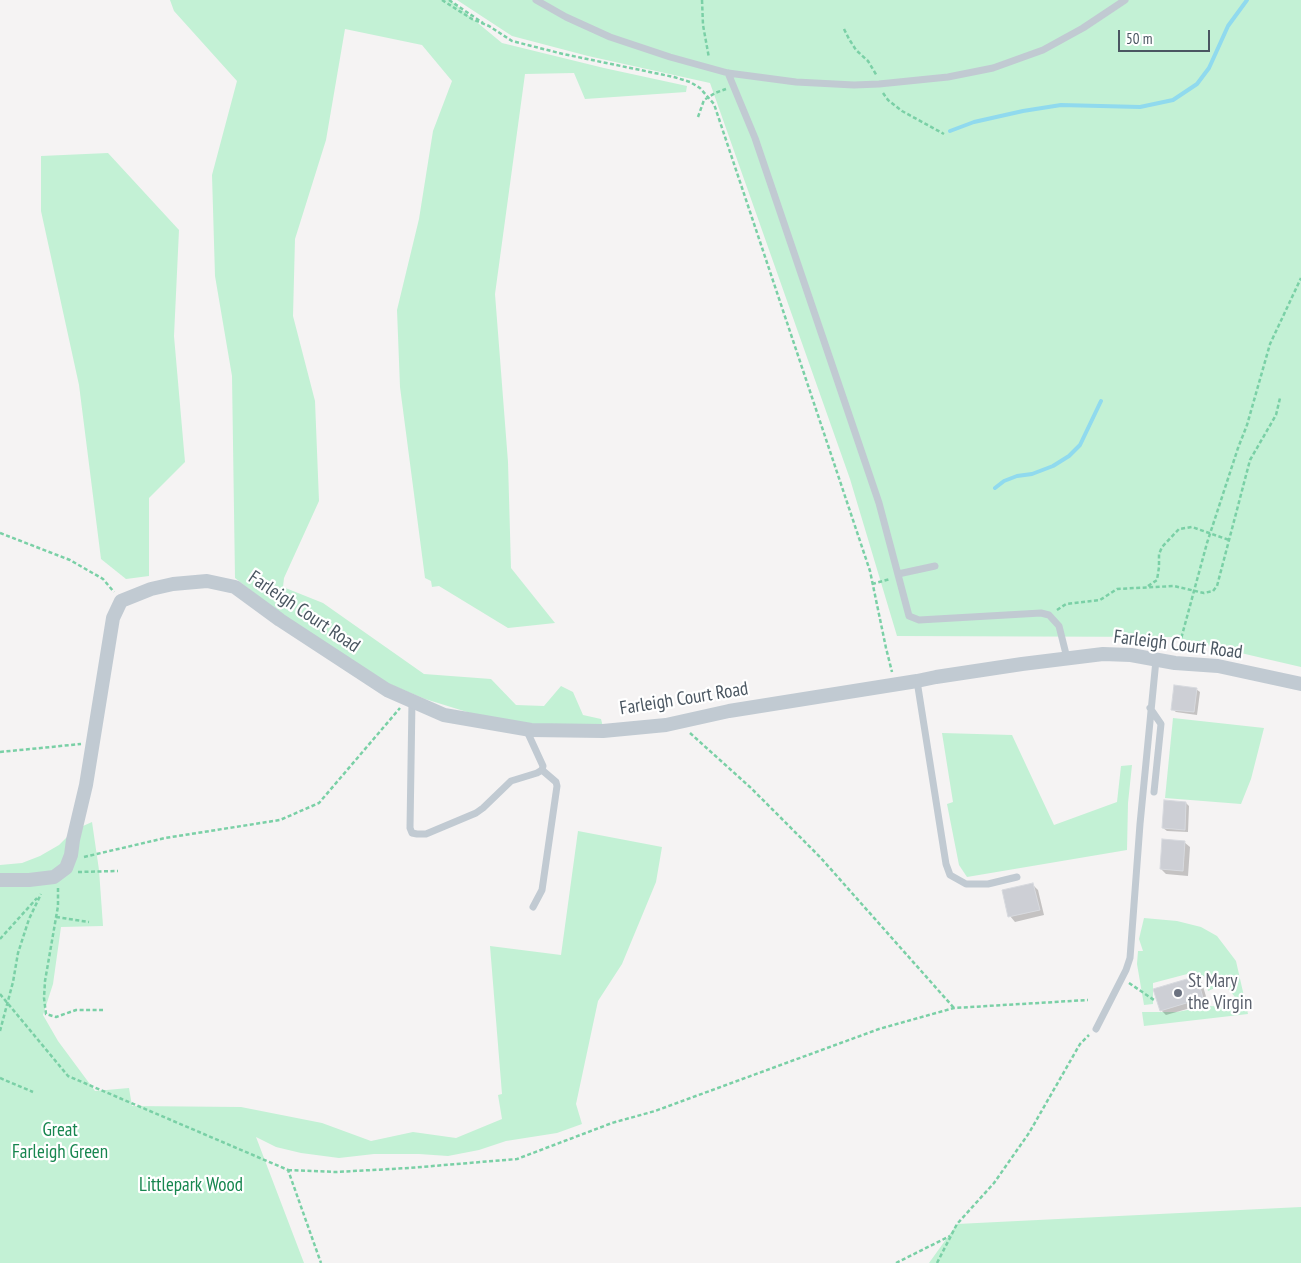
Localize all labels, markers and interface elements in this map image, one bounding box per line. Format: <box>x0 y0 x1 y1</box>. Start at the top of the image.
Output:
scale bar <box>1121 20 1214 52</box>
text: 50 m <box>1126 29 1152 48</box>
street label: Farleigh Court Road <box>244 566 364 658</box>
street label: Farleigh Court Road <box>1112 626 1244 664</box>
street label: Farleigh Court Road <box>618 678 750 720</box>
place label: St Mary the Virgin <box>1188 971 1252 1015</box>
marker: St Mary the Virgin <box>1172 987 1184 999</box>
park label: Great Farleigh Green <box>12 1120 108 1164</box>
park label: Littlepark Wood <box>139 1175 243 1197</box>

